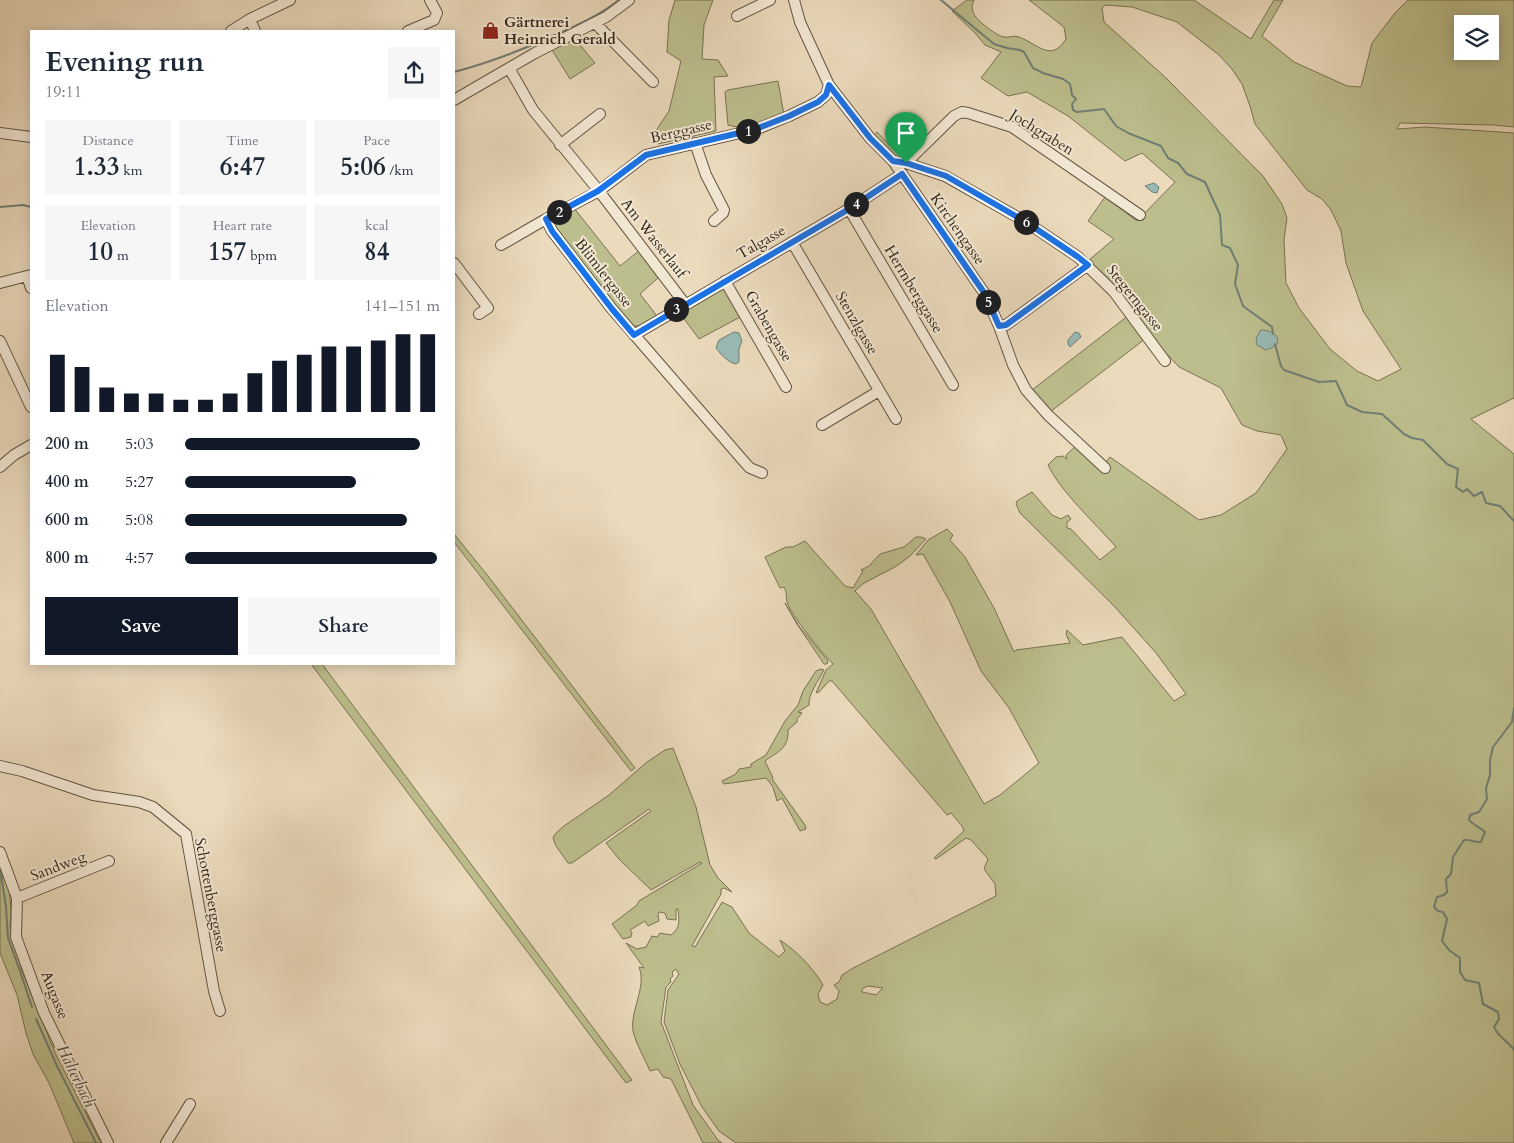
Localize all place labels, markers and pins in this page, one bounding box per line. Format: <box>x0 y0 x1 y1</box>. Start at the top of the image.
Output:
place label: Gärtnerei Heinrich Gerald <box>504 12 616 49</box>
shop icon: Gärtnerei Heinrich Gerald <box>480 21 500 41</box>
pin <box>885 112 927 163</box>
pin: 1 <box>736 118 760 144</box>
pin: 4 <box>844 192 868 216</box>
pin: 2 <box>546 200 572 224</box>
pin: 6 <box>1014 210 1038 234</box>
pin: 5 <box>976 290 1000 314</box>
pin: 3 <box>664 296 688 322</box>

